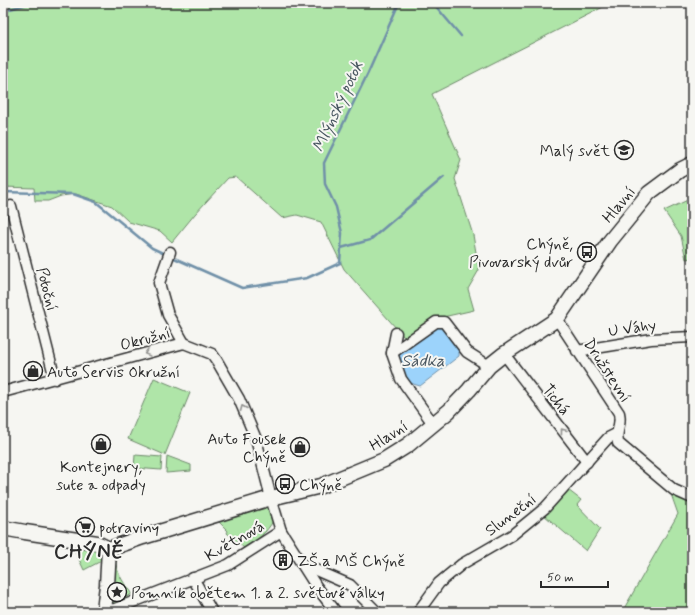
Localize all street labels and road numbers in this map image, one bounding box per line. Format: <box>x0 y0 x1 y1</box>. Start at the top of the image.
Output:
street label: Hlavní <box>598 182 641 228</box>
street label: Potoční <box>31 265 62 313</box>
street label: U Váhy <box>607 315 658 342</box>
street label: Okružní <box>118 323 173 356</box>
street label: Družstevní <box>578 335 635 407</box>
street label: Tichá <box>537 380 575 420</box>
street label: Hlavní <box>366 416 412 456</box>
street label: Sluneční <box>481 489 541 541</box>
street label: Květnová <box>201 516 268 567</box>

